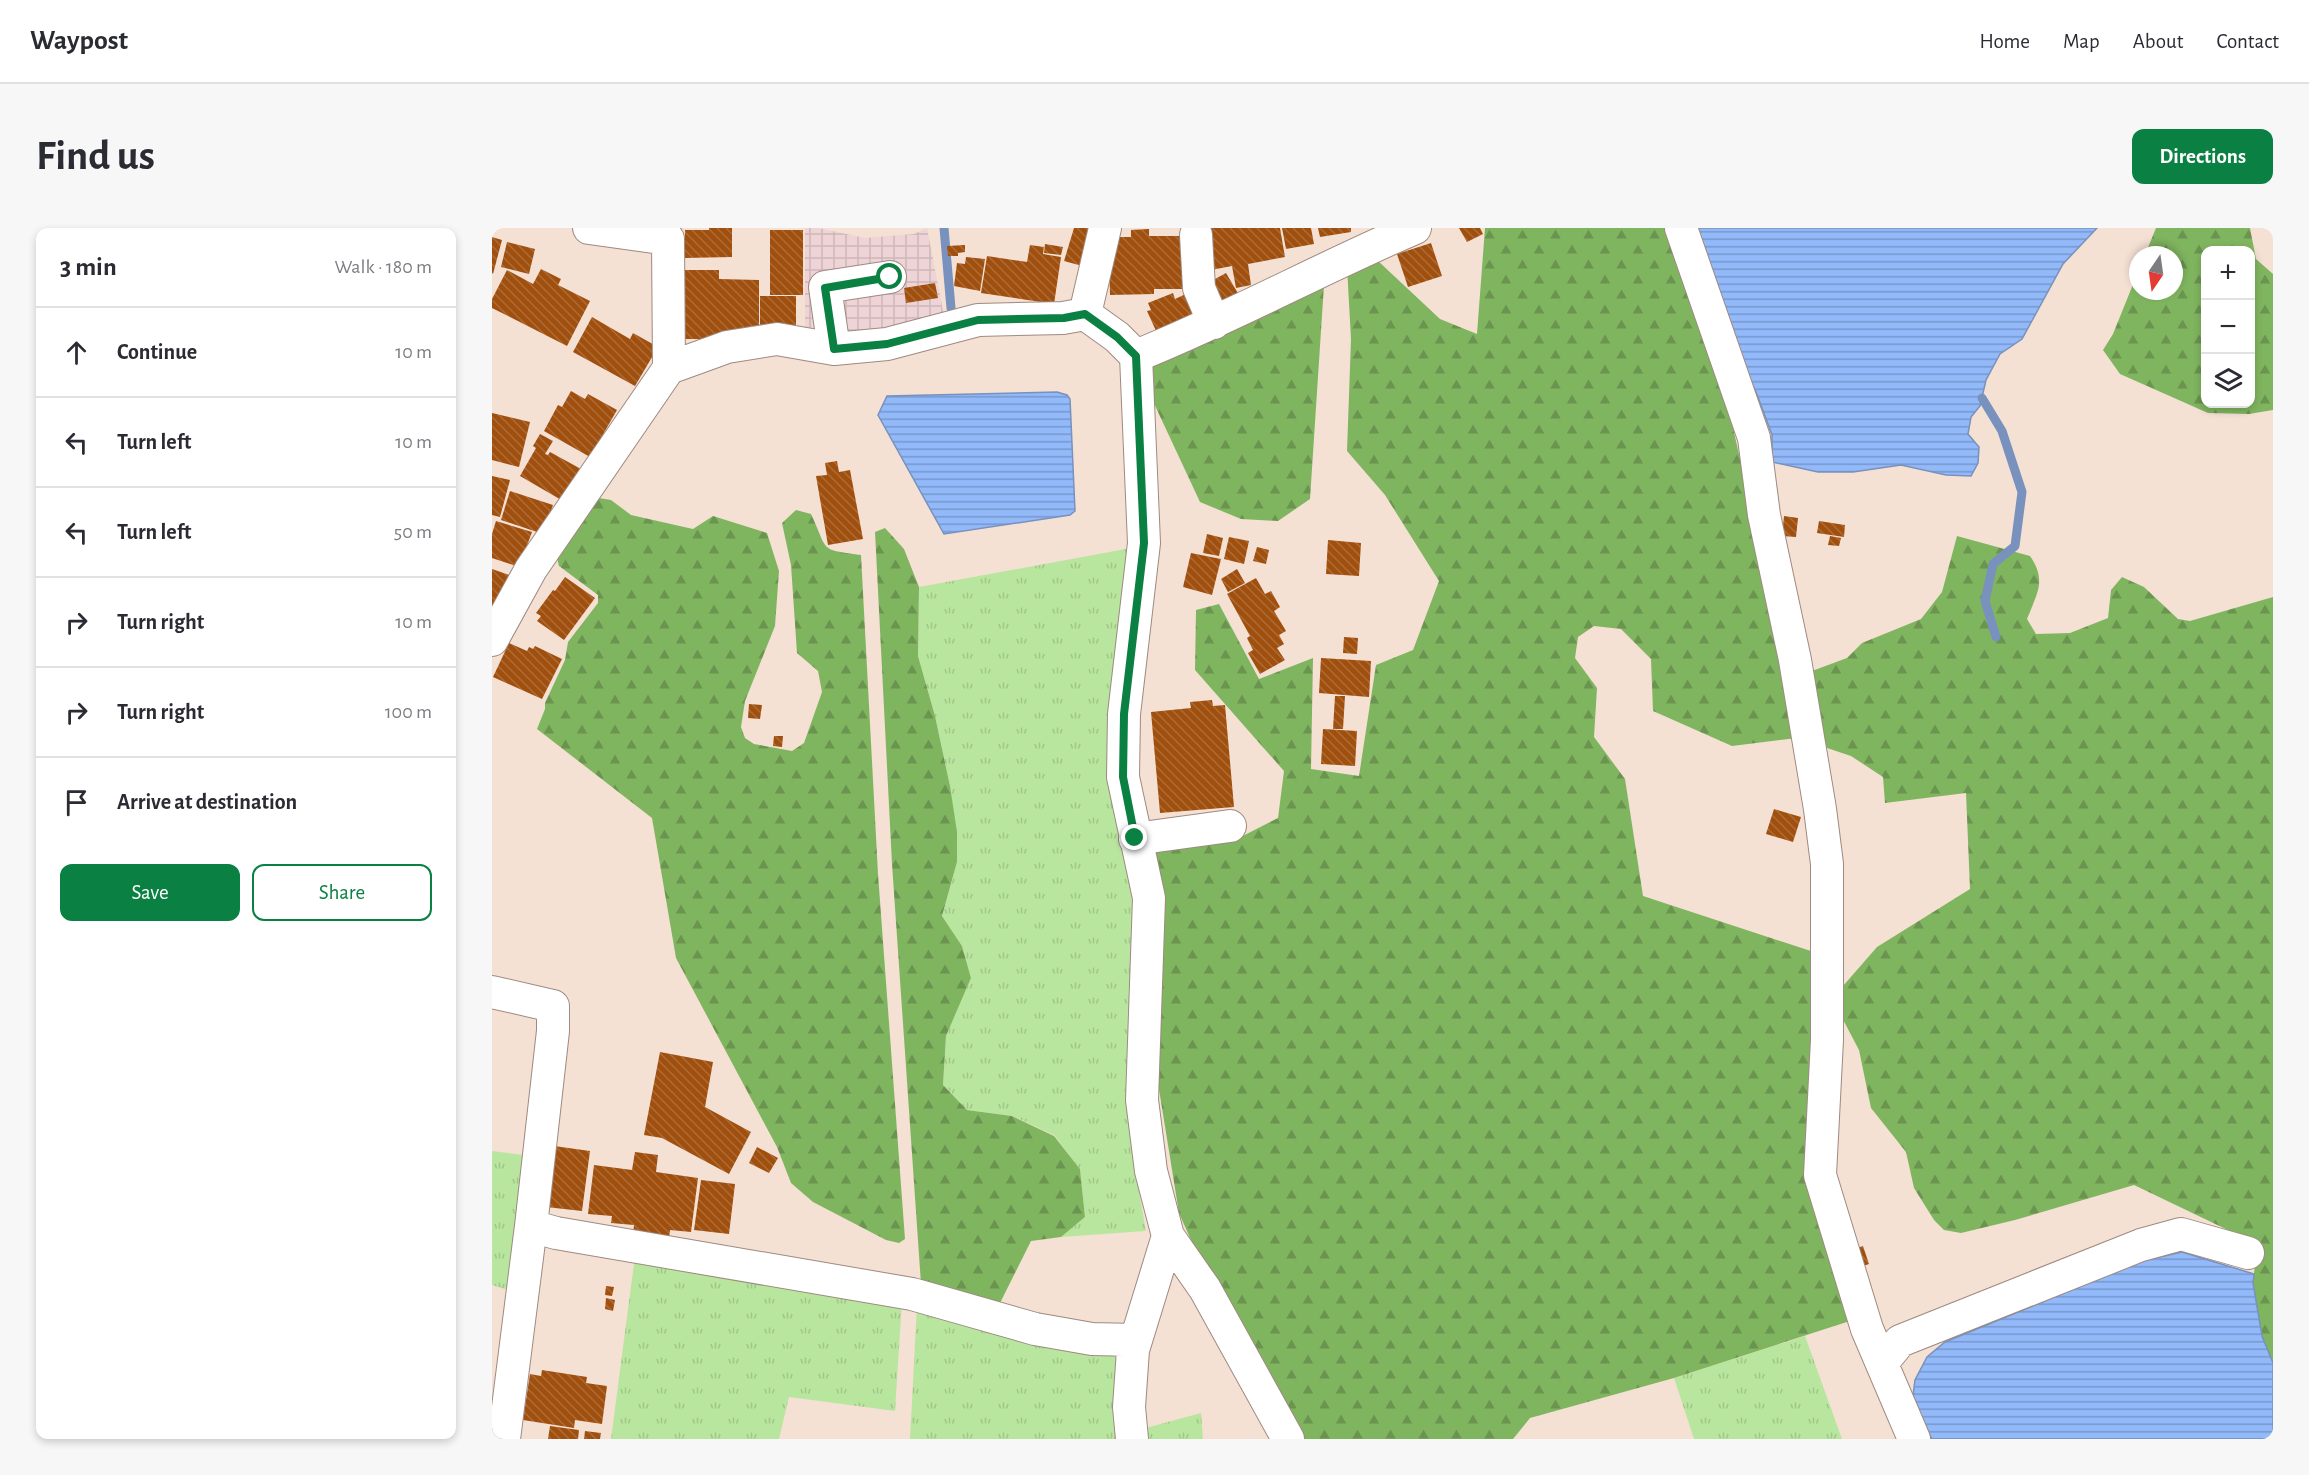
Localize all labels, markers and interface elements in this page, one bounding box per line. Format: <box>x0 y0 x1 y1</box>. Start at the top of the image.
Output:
text: Waypost <box>30 27 128 55</box>
text: Home <box>1979 31 2030 52</box>
text: Map <box>2063 31 2100 52</box>
text: About <box>2133 31 2183 52</box>
text: Contact <box>2216 31 2279 52</box>
button: Directions <box>2132 129 2273 184</box>
text: Find us <box>36 135 155 177</box>
north arrow <box>2129 246 2183 300</box>
map controls <box>2201 246 2255 408</box>
button: + <box>2201 246 2255 300</box>
text: 3 min <box>60 254 117 280</box>
text: Walk · 180 m <box>335 257 432 277</box>
route start <box>876 263 902 289</box>
button: − <box>2201 300 2255 354</box>
icon: ahead <box>60 336 93 369</box>
text: Continue <box>117 341 197 363</box>
text: 10 m <box>395 342 432 362</box>
button: layers <box>2201 354 2255 408</box>
icon: left <box>60 426 93 459</box>
text: Turn left <box>117 431 191 453</box>
text: 10 m <box>395 432 432 452</box>
icon: left <box>60 516 93 549</box>
text: Turn left <box>117 521 191 543</box>
text: 50 m <box>394 522 432 542</box>
icon: right <box>60 606 93 639</box>
text: Turn right <box>117 611 204 633</box>
text: 10 m <box>395 612 432 632</box>
icon: right <box>60 696 93 729</box>
text: Turn right <box>117 701 204 723</box>
text: 100 m <box>385 702 432 722</box>
icon: arrive <box>60 786 93 819</box>
text: Arrive at destination <box>117 791 297 813</box>
route end <box>1121 824 1147 850</box>
button: Save <box>60 864 240 921</box>
button: Share <box>252 864 432 921</box>

